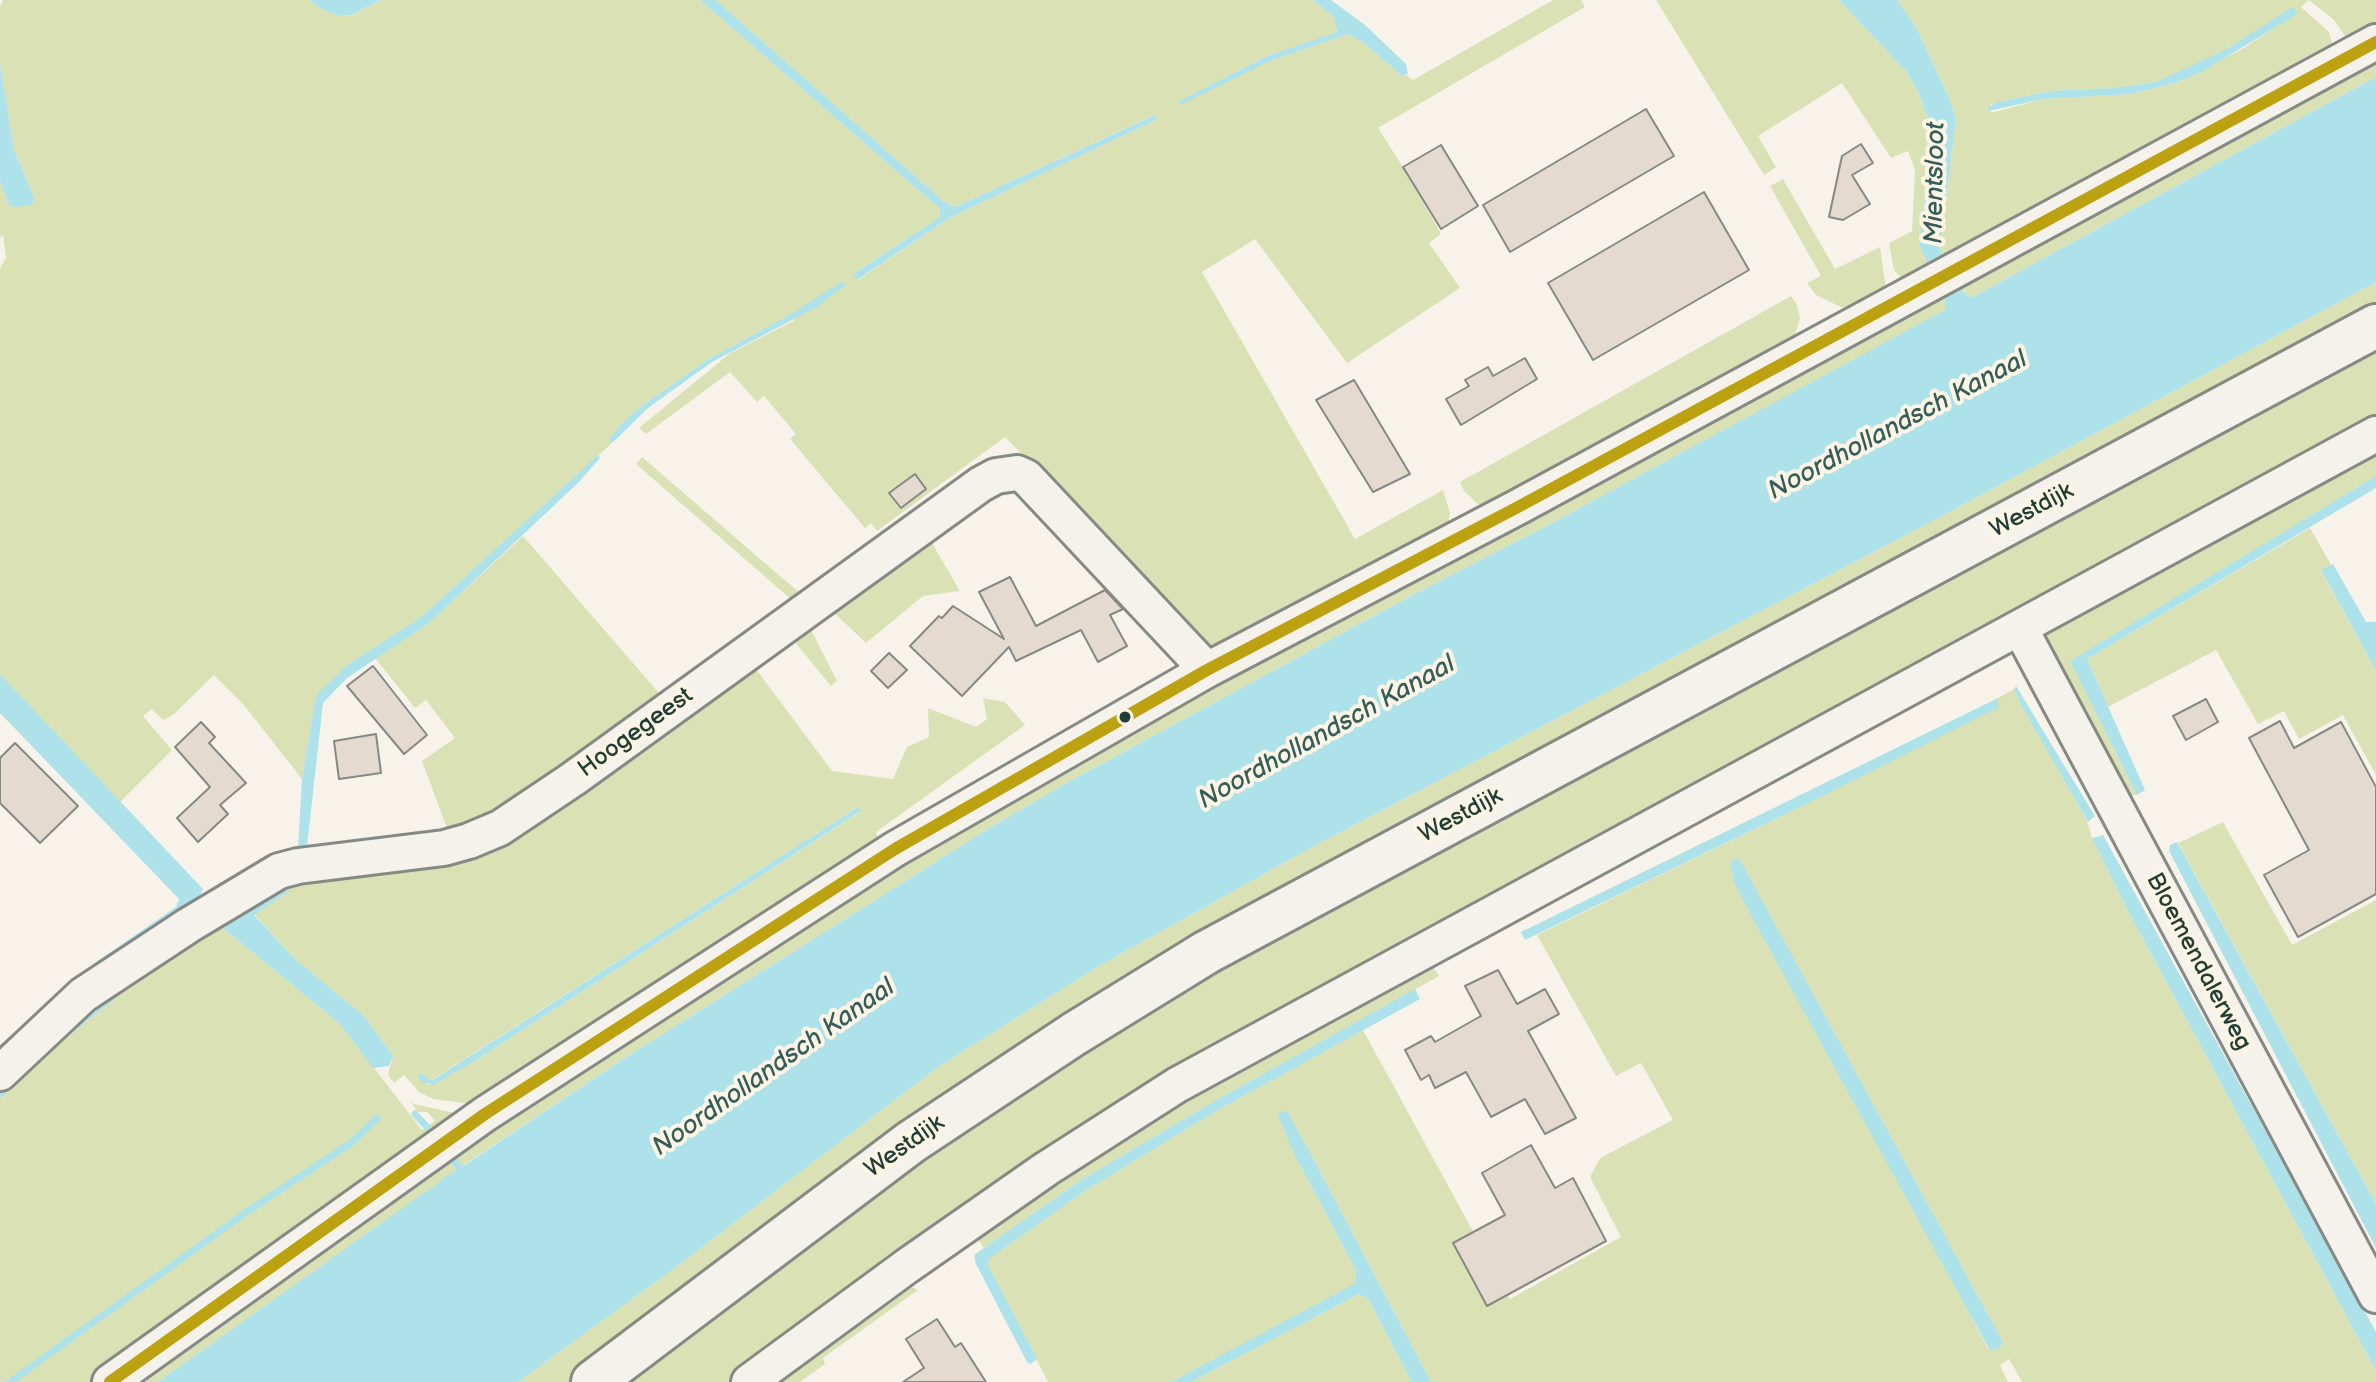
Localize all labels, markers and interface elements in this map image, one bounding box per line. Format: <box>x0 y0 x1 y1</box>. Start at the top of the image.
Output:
water label: Mientsloot <box>1919 122 1953 244</box>
water label: Noordhollandsch Kanaal <box>1763 344 2033 508</box>
street label: Westdijk <box>1985 477 2079 545</box>
water label: Noordhollandsch Kanaal <box>1193 649 1461 817</box>
street label: Hoogegeest <box>573 682 699 784</box>
unlabelled marker <box>1117 709 1133 725</box>
street label: Westdijk <box>1414 782 1508 850</box>
street label: Bloemendalerweg <box>2139 868 2257 1056</box>
water label: Noordhollandsch Kanaal <box>647 972 901 1164</box>
street label: Westdijk <box>860 1109 950 1185</box>

